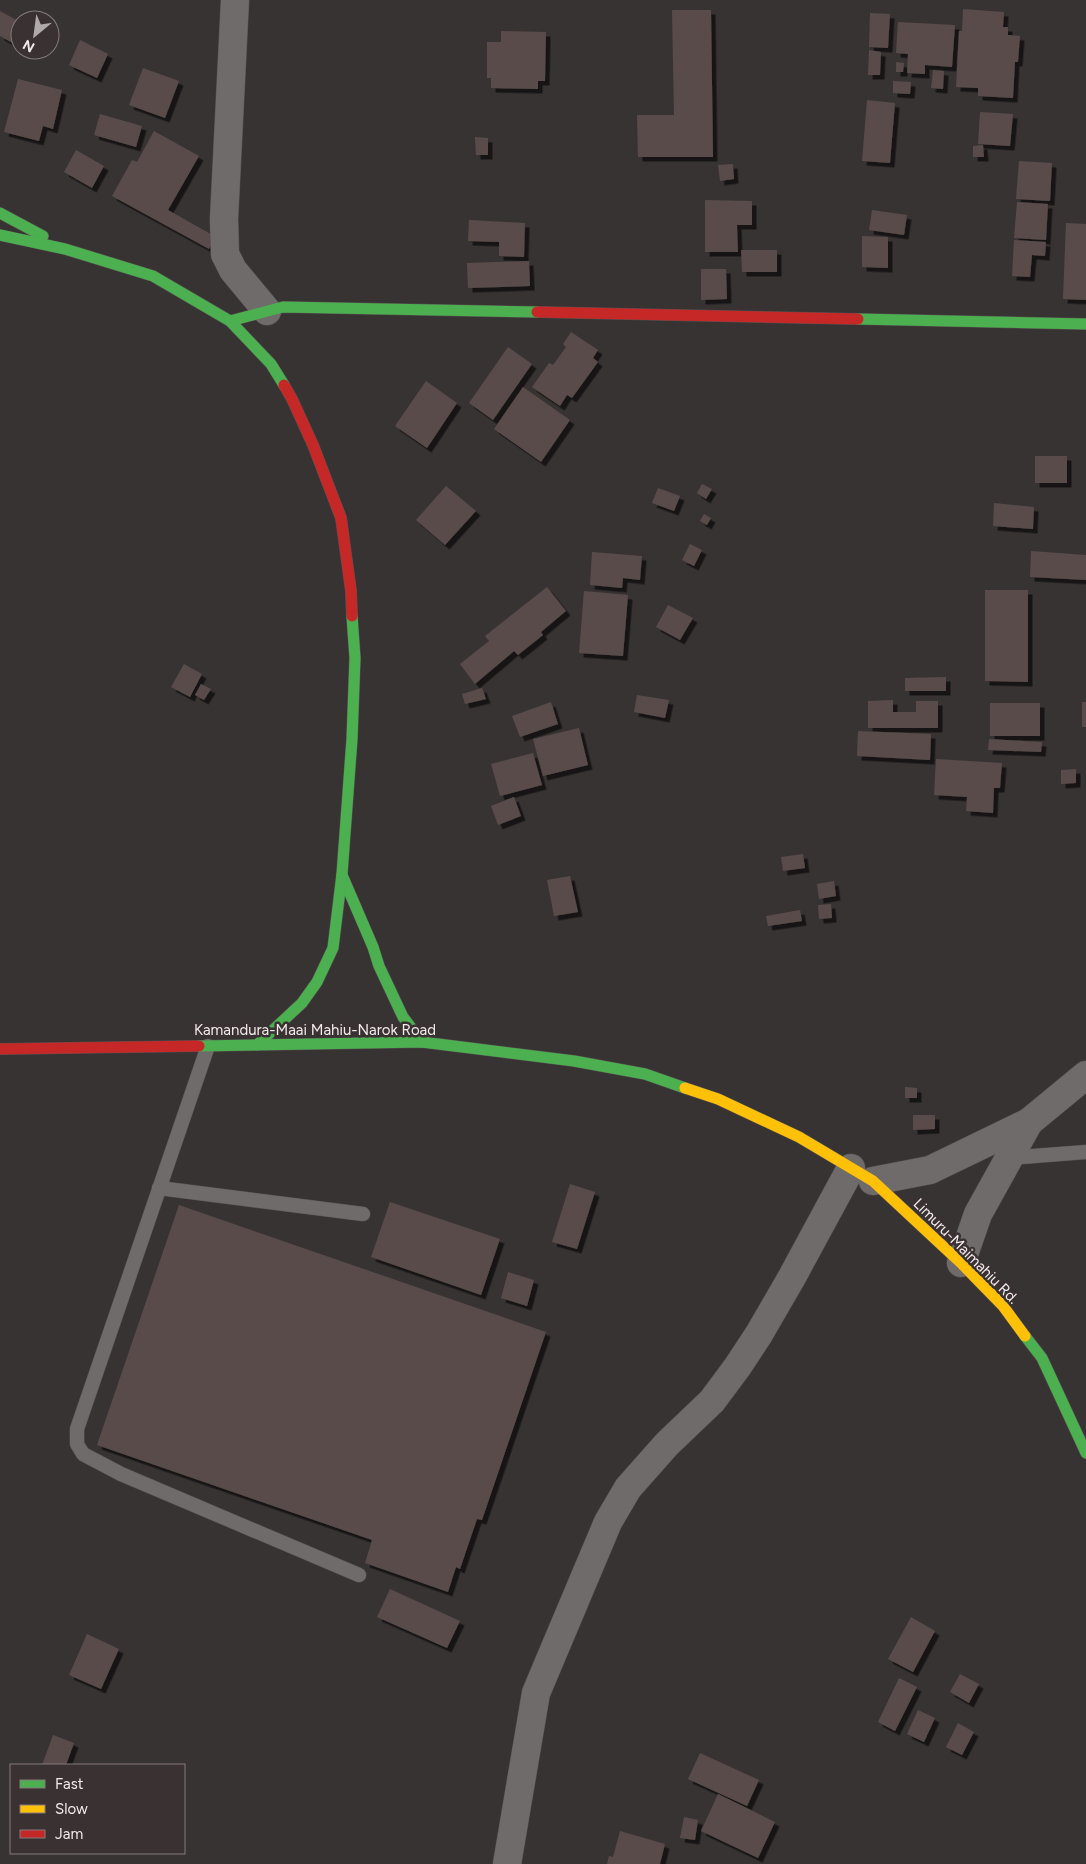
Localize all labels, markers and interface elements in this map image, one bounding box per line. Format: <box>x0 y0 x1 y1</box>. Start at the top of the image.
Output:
north arrow <box>10 10 60 60</box>
text: N <box>20 36 38 56</box>
street label: Kamandura-Maai Mahiu-Narok Road <box>194 1021 436 1039</box>
street label: Limuru-Maimahiu Rd. <box>910 1195 1022 1307</box>
legend <box>10 1764 185 1854</box>
text: Fast <box>55 1775 84 1793</box>
text: Slow <box>55 1800 88 1818</box>
text: Jam <box>55 1825 83 1843</box>

